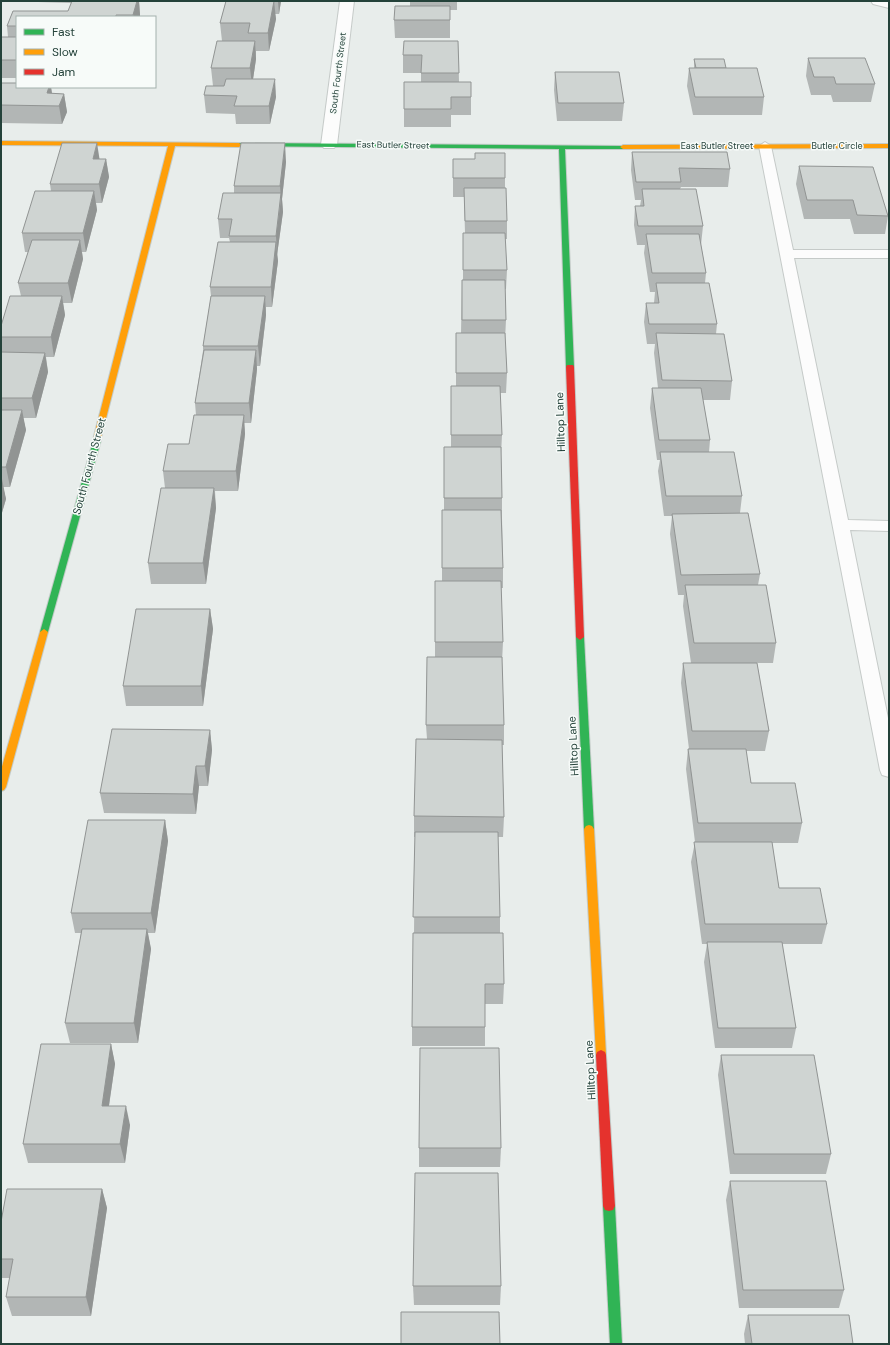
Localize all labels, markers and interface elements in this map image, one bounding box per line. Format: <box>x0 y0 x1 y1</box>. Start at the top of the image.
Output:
legend <box>16 16 156 88</box>
text: Fast <box>52 24 75 40</box>
street label: South Fourth Street <box>327 31 349 114</box>
text: Slow <box>52 44 78 60</box>
text: Jam <box>52 64 75 80</box>
street label: East Butler Street <box>357 138 430 152</box>
street label: East Butler Street <box>681 140 754 152</box>
street label: Butler Circle <box>812 140 863 152</box>
street label: Hilltop Lane <box>552 392 568 452</box>
street label: South Fourth Street <box>69 416 109 516</box>
street label: Hilltop Lane <box>564 716 582 776</box>
street label: Hilltop Lane <box>581 1040 599 1100</box>

